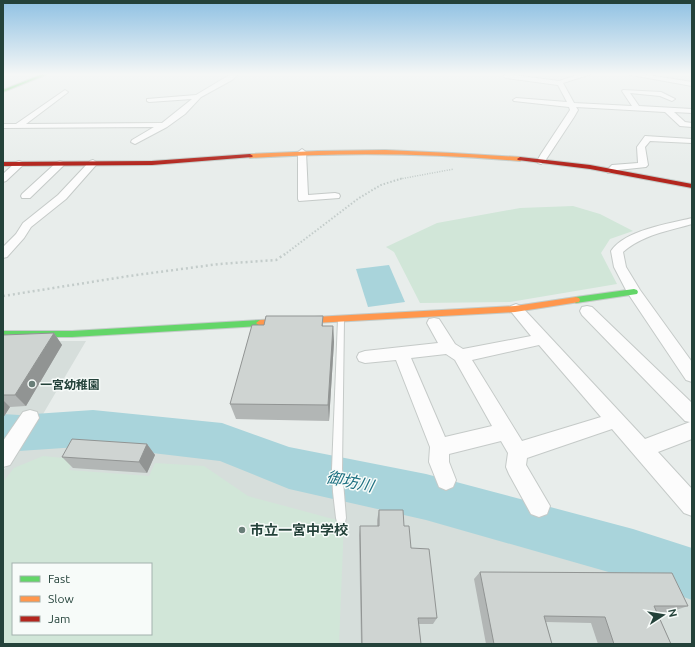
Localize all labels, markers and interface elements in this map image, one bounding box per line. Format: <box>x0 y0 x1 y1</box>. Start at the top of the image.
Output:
place label: 一宮幼稚園 <box>40 378 100 391</box>
marker: 一宮幼稚園 <box>27 379 37 389</box>
water label: 御坊川 <box>325 467 377 495</box>
place label: 市立一宮中学校 <box>250 522 348 538</box>
marker: 市立一宮中学校 <box>237 525 247 535</box>
legend <box>12 563 152 635</box>
text: Fast <box>48 572 70 585</box>
text: Slow <box>48 592 74 605</box>
north arrow <box>643 595 683 635</box>
text: N <box>666 608 680 618</box>
text: Jam <box>48 612 70 625</box>

